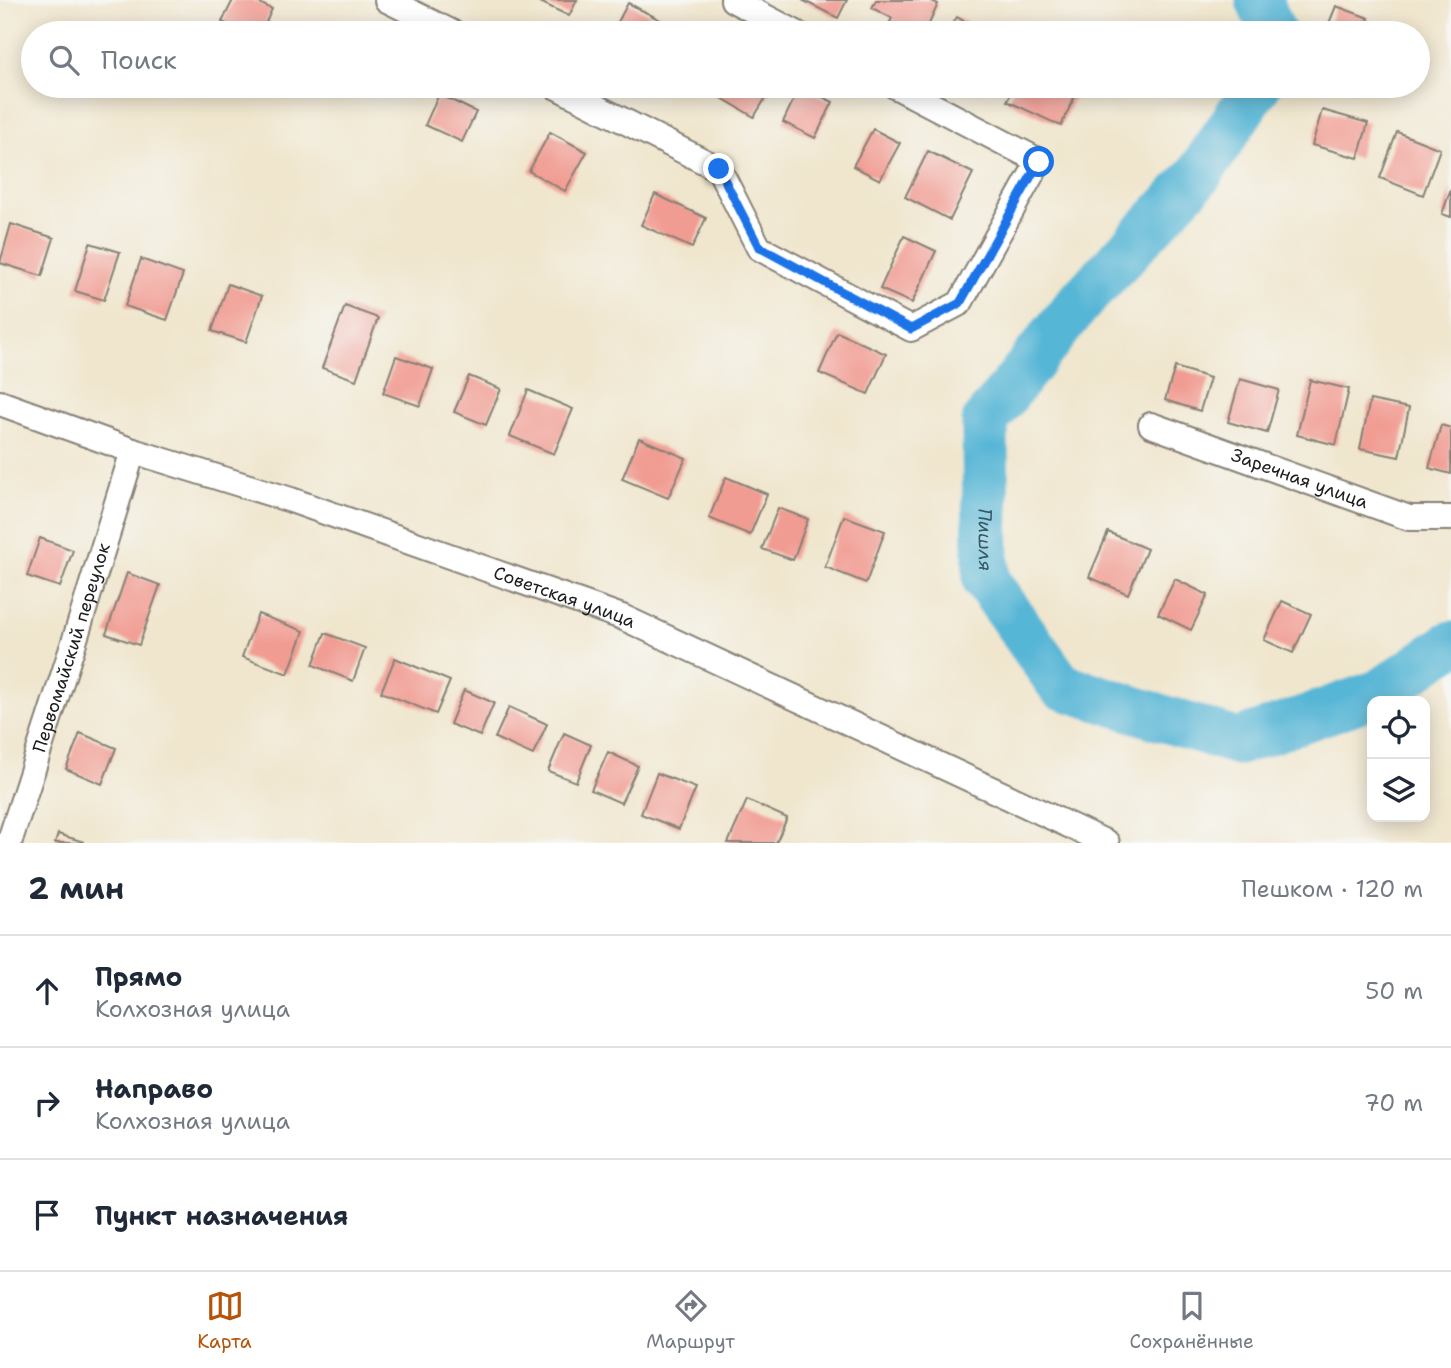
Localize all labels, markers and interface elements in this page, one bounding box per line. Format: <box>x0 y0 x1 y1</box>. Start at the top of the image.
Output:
search box <box>21 21 1430 98</box>
icon: search <box>45 41 83 79</box>
text: Поиск <box>101 42 177 77</box>
route start <box>1023 146 1054 177</box>
route end <box>703 153 734 184</box>
street label: Заречная улица <box>1228 443 1371 514</box>
water label: Пишля <box>973 508 998 571</box>
street label: Первомайский переулок <box>27 540 116 755</box>
street label: Советская улица <box>490 561 639 634</box>
map controls <box>1367 696 1430 822</box>
button: locate <box>1367 696 1430 759</box>
button: layers <box>1367 759 1430 822</box>
text: 2 мин <box>28 868 124 909</box>
text: Пешком · 120 m <box>1242 874 1423 904</box>
text: Прямо <box>95 959 183 994</box>
icon: ahead <box>28 972 66 1010</box>
text: 50 m <box>1365 976 1423 1006</box>
text: Колхозная улица <box>95 994 290 1024</box>
text: Направо <box>95 1071 213 1106</box>
icon: right <box>28 1084 66 1122</box>
text: 70 m <box>1364 1088 1423 1118</box>
text: Колхозная улица <box>95 1106 290 1136</box>
icon: arrive <box>28 1196 66 1234</box>
text: Пункт назначения <box>95 1198 348 1233</box>
tab: Карта <box>197 1287 252 1354</box>
tab: Маршрут <box>646 1287 735 1354</box>
tab: Сохранённые <box>1130 1287 1254 1354</box>

